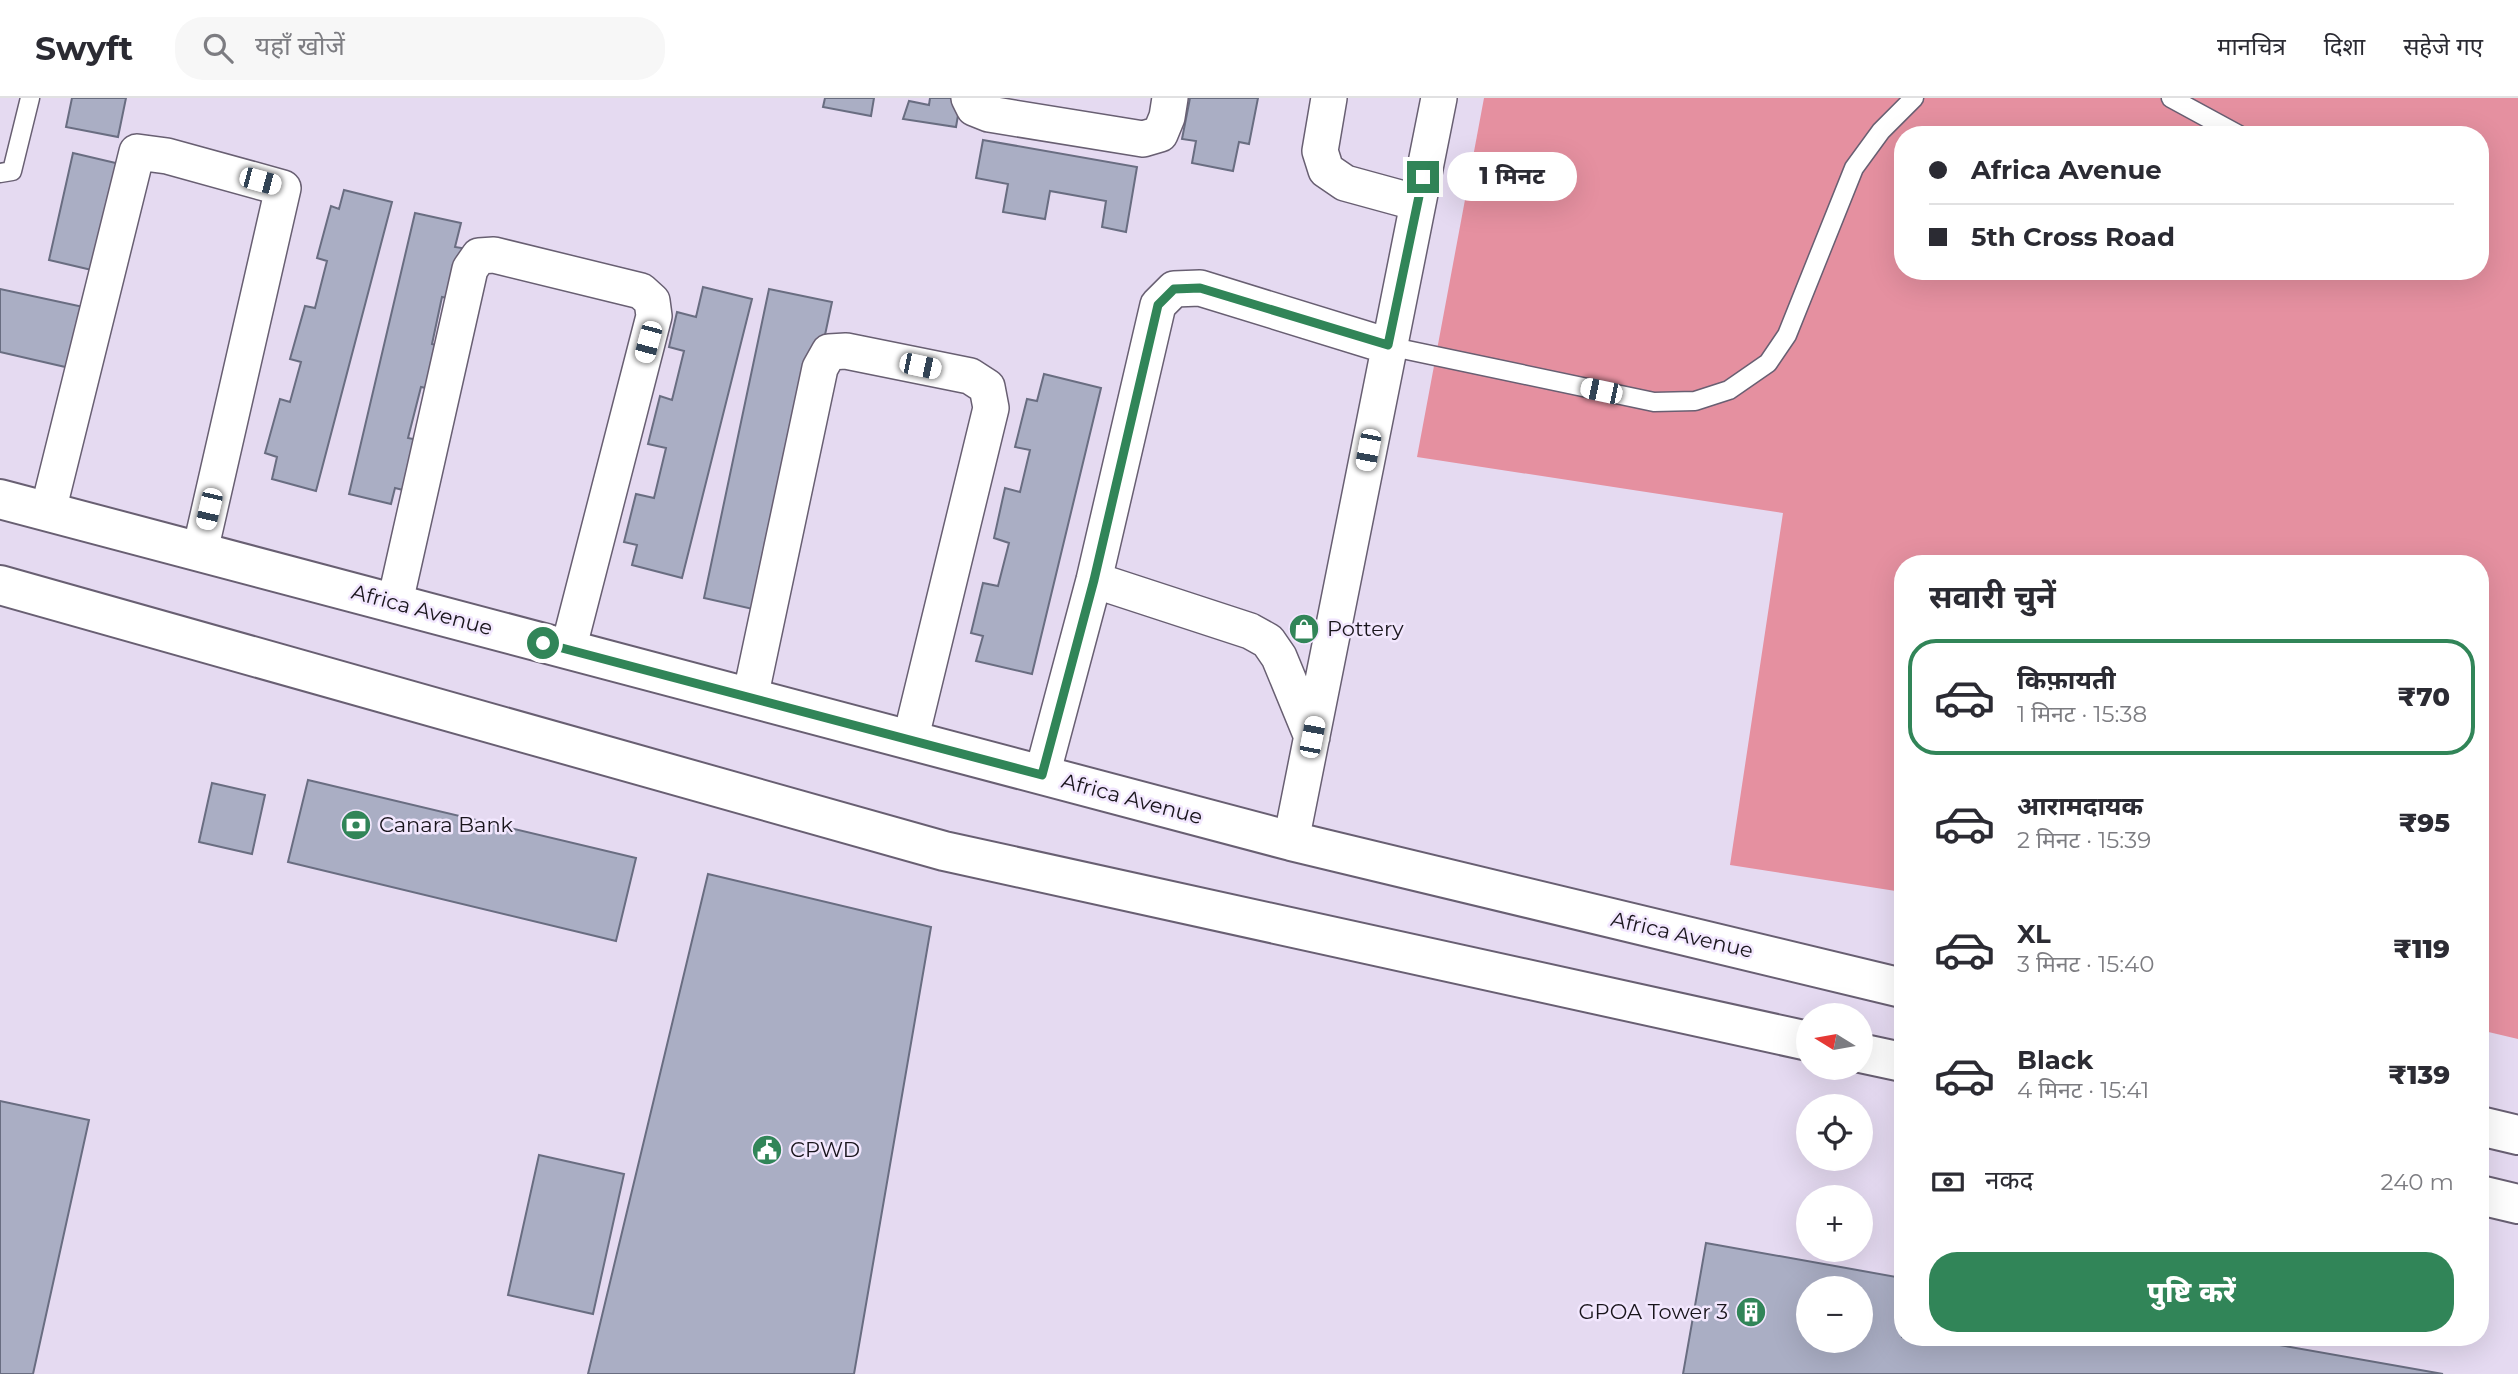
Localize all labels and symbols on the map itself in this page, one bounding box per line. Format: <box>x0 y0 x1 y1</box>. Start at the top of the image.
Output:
callout: 1 मिनट <box>1448 153 1577 202</box>
route end <box>1407 161 1439 193</box>
car <box>237 165 284 197</box>
car <box>633 319 664 365</box>
car <box>898 351 943 381</box>
car <box>1579 376 1624 406</box>
car <box>1354 427 1383 473</box>
car <box>195 486 224 532</box>
street label: Africa Avenue <box>349 579 495 640</box>
shop icon: Pottery <box>1287 612 1321 646</box>
place label: Pottery <box>1327 616 1404 641</box>
route start <box>527 627 559 659</box>
car <box>1298 714 1327 760</box>
street label: Africa Avenue <box>1059 768 1205 829</box>
bank icon: Canara Bank <box>339 808 373 842</box>
place label: Canara Bank <box>379 812 514 837</box>
street label: Africa Avenue <box>1609 906 1756 963</box>
north arrow <box>1796 1003 1872 1080</box>
public building icon: CPWD <box>750 1133 784 1167</box>
place label: CPWD <box>790 1137 860 1162</box>
building icon: GPOA Tower 3 <box>1734 1295 1768 1329</box>
place label: GPOA Tower 3 <box>1578 1299 1728 1324</box>

